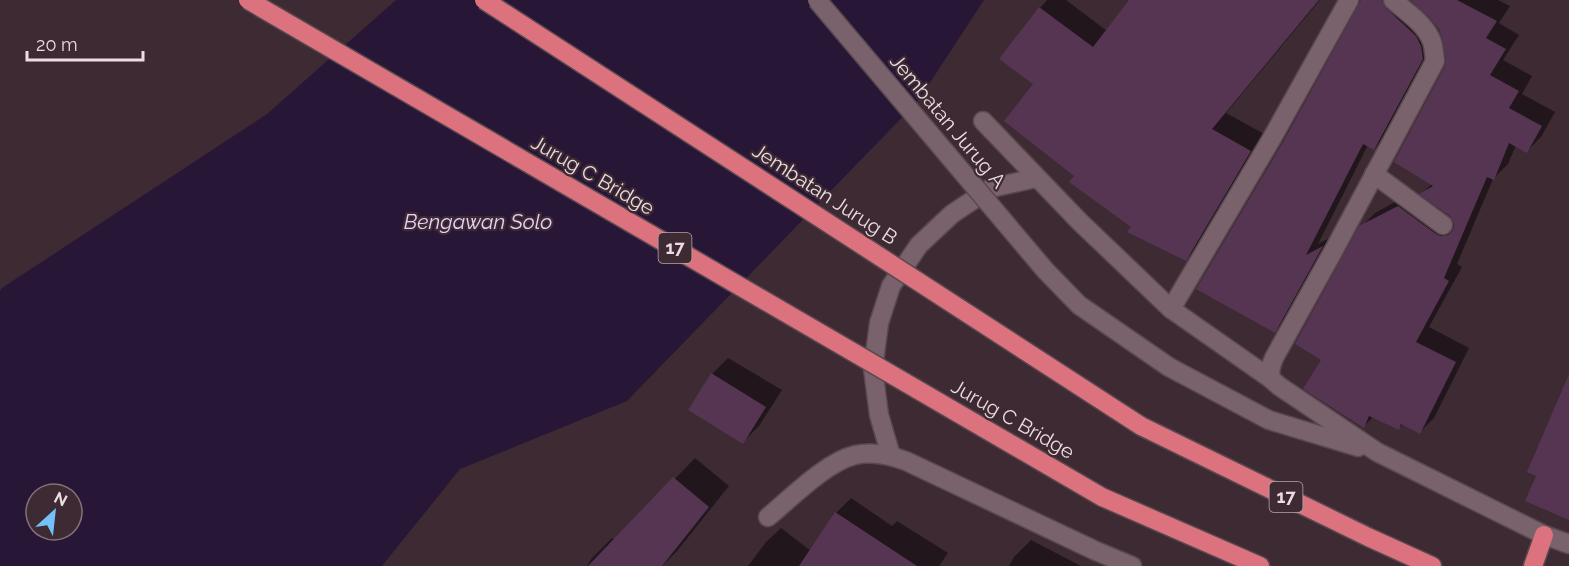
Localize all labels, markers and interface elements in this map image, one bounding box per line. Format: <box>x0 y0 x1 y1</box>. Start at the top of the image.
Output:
scale bar <box>27 24 142 62</box>
text: 20 m <box>36 34 78 55</box>
street label: Jembatan Jurug A <box>885 49 1011 193</box>
street label: Jurug C Bridge <box>527 130 659 220</box>
street label: Jembatan Jurug B <box>748 138 902 250</box>
water label: Bengawan Solo <box>404 209 552 234</box>
road number: 17 <box>658 233 692 263</box>
street label: Jurug C Bridge <box>947 374 1079 464</box>
north arrow <box>24 482 84 542</box>
road number: 17 <box>1270 482 1302 512</box>
text: N <box>51 488 70 510</box>

